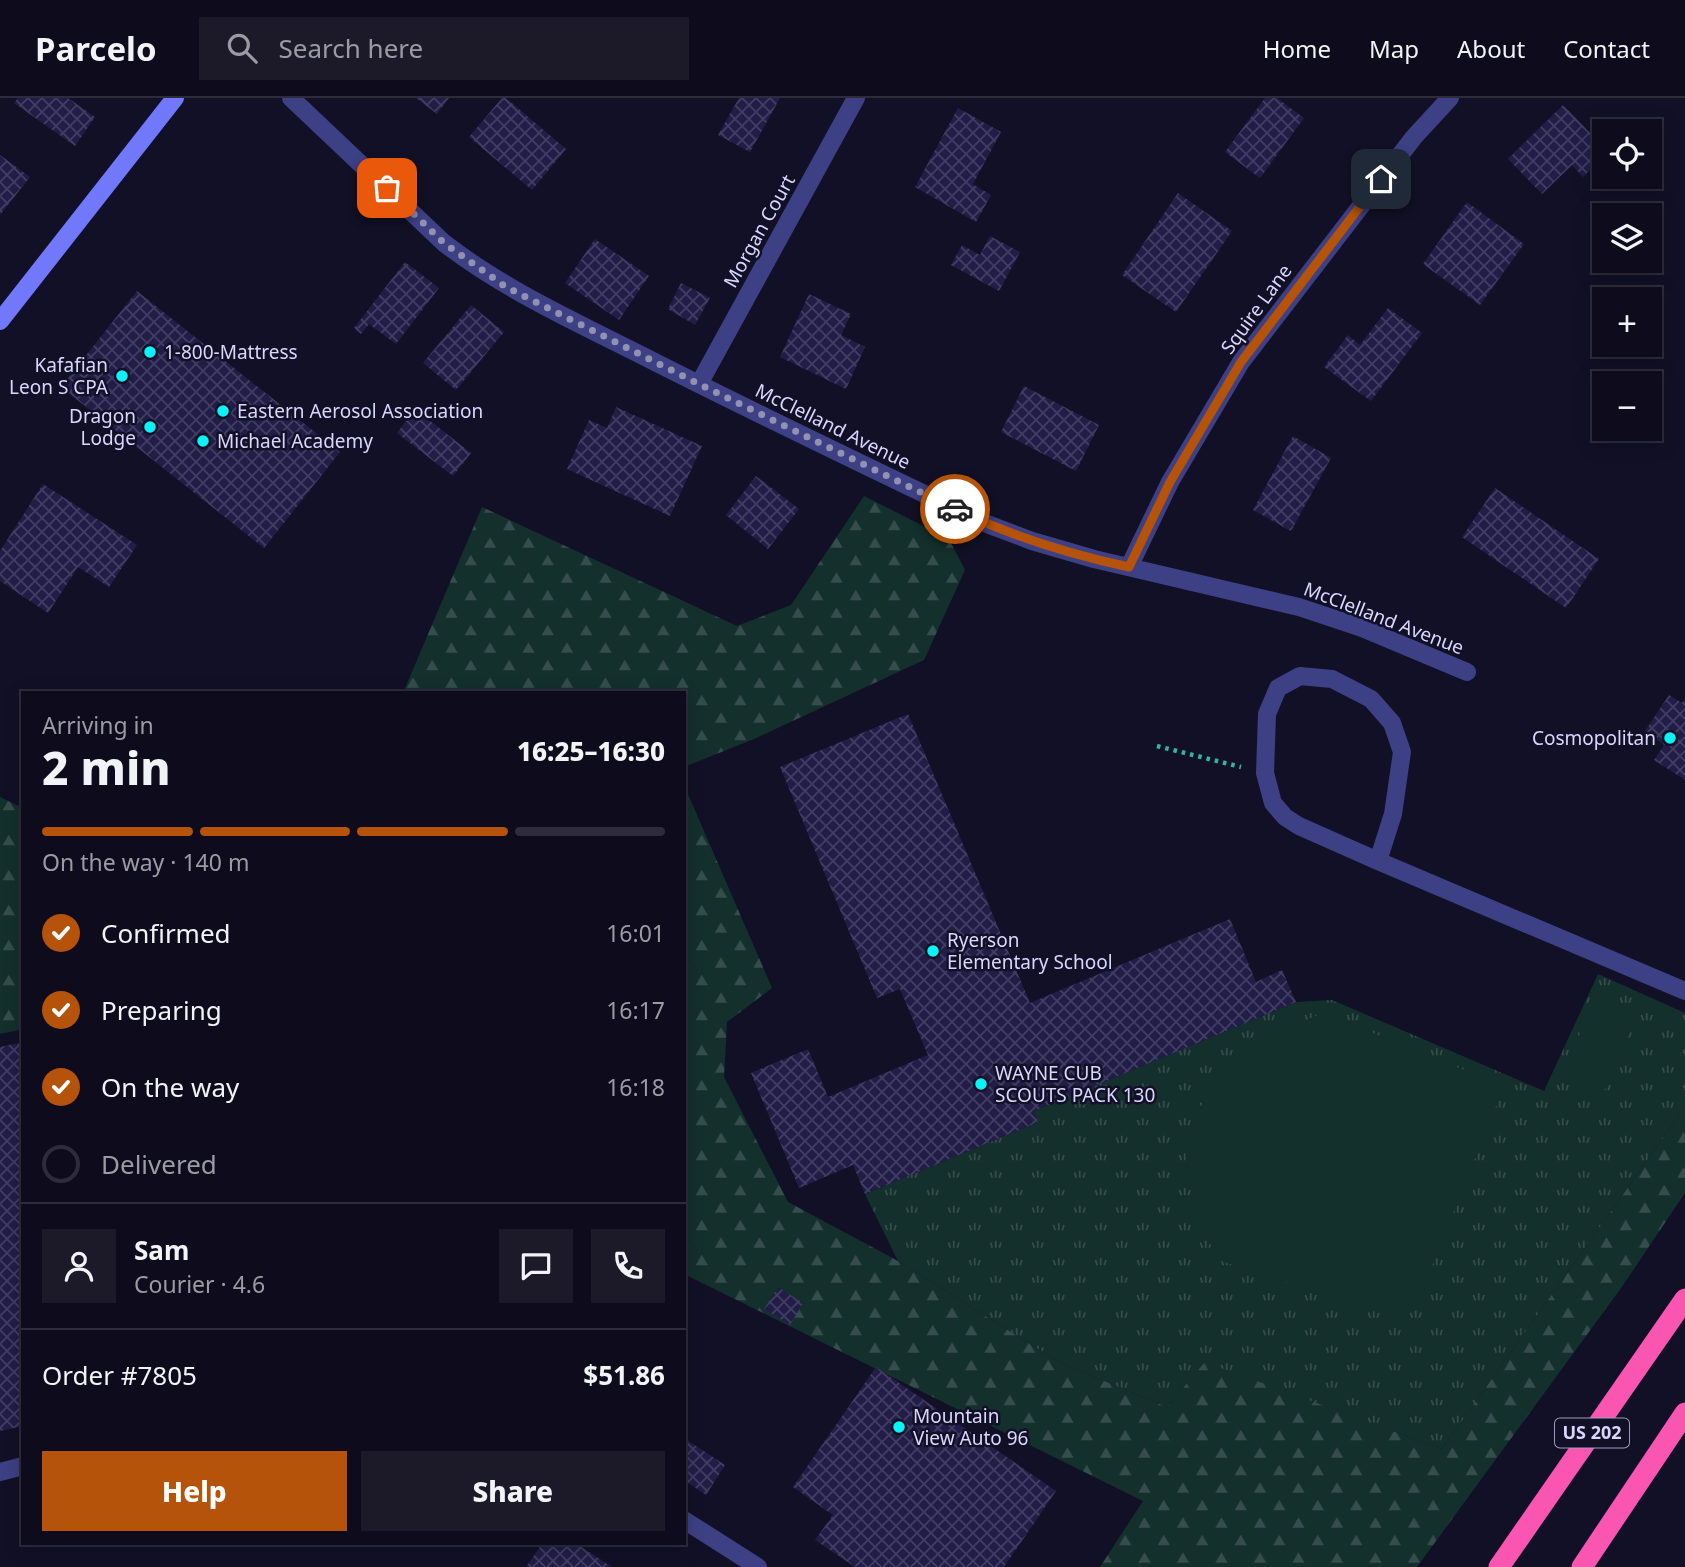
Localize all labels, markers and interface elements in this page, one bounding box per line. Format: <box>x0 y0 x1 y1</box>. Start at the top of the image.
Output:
search box <box>199 17 689 80</box>
text: Parcelo <box>35 26 157 71</box>
icon: search <box>223 29 261 67</box>
text: Search here <box>279 30 423 66</box>
text: Home <box>1263 32 1331 65</box>
text: Map <box>1369 32 1419 65</box>
text: About <box>1457 32 1525 65</box>
text: Contact <box>1563 32 1650 65</box>
map controls <box>1592 119 1662 441</box>
button: locate <box>1592 119 1662 189</box>
pin <box>1351 149 1411 209</box>
pin <box>357 158 417 218</box>
icon: home <box>1362 160 1400 198</box>
icon: bag <box>368 169 406 207</box>
street label: Morgan Court <box>717 170 801 292</box>
button: layers <box>1592 203 1662 273</box>
street label: Squire Lane <box>1215 259 1297 359</box>
button: + <box>1592 287 1662 357</box>
place label: 1-800-Mattress <box>164 339 298 365</box>
marker: 1-800-Mattress <box>142 344 158 360</box>
place label: Kafafian Leon S CPA <box>9 352 109 400</box>
marker: Kafafian Leon S CPA <box>114 368 130 384</box>
button: − <box>1592 371 1662 441</box>
street label: McClelland Avenue <box>751 377 915 475</box>
place label: Eastern Aerosol Association <box>237 398 483 424</box>
place label: Dragon Lodge <box>69 403 136 451</box>
marker: Eastern Aerosol Association <box>215 403 231 419</box>
marker: Dragon Lodge <box>142 419 158 435</box>
place label: Michael Academy <box>217 428 373 454</box>
marker: Michael Academy <box>195 433 211 449</box>
courier <box>920 474 990 544</box>
icon: car <box>936 490 974 528</box>
street label: McClelland Avenue <box>1300 575 1468 661</box>
text: Arriving in <box>42 709 154 741</box>
place label: Cosmopolitan <box>1532 725 1656 751</box>
marker: Cosmopolitan <box>1662 730 1678 746</box>
text: 16:25–16:30 <box>517 733 665 769</box>
text: 2 min <box>42 736 171 798</box>
text: On the way · 140 m <box>42 846 249 878</box>
icon: check <box>42 914 80 952</box>
text: Confirmed <box>101 915 231 951</box>
text: 16:01 <box>606 917 665 949</box>
place label: Ryerson Elementary School <box>947 927 1113 975</box>
marker: Ryerson Elementary School <box>925 943 941 959</box>
icon: check <box>42 991 80 1029</box>
text: Preparing <box>101 992 222 1028</box>
text: 16:17 <box>606 994 665 1026</box>
place label: WAYNE CUB SCOUTS PACK 130 <box>995 1060 1155 1108</box>
icon: check <box>42 1068 80 1106</box>
text: On the way <box>101 1069 239 1105</box>
text: 16:18 <box>606 1071 665 1103</box>
marker: WAYNE CUB SCOUTS PACK 130 <box>973 1076 989 1092</box>
text: Delivered <box>101 1146 217 1182</box>
button: person <box>42 1229 116 1303</box>
button: chat <box>499 1229 573 1303</box>
button: phone <box>591 1229 665 1303</box>
text: Sam <box>134 1232 189 1268</box>
text: Courier · 4.6 <box>134 1268 265 1300</box>
text: Order #7805 <box>42 1357 197 1393</box>
text: $51.86 <box>583 1357 665 1393</box>
place label: Mountain View Auto 96 <box>913 1403 1028 1451</box>
road number: US 202 <box>1555 1418 1629 1448</box>
marker: Mountain View Auto 96 <box>891 1419 907 1435</box>
button: Help <box>42 1451 347 1531</box>
button: Share <box>361 1451 665 1531</box>

